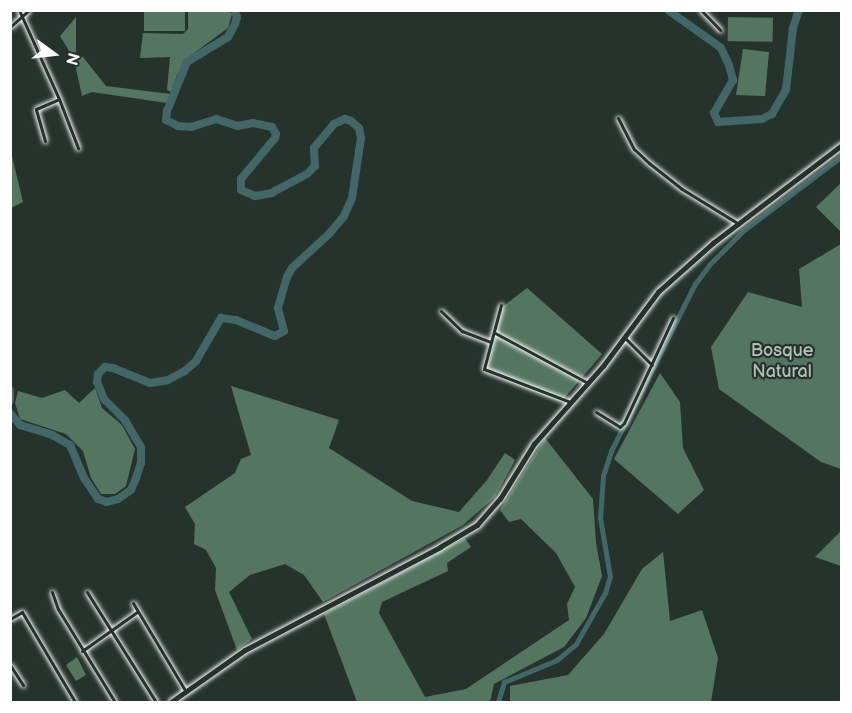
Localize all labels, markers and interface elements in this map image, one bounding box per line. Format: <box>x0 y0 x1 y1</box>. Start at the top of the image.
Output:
north arrow <box>24 24 84 84</box>
text: N <box>61 51 83 67</box>
park label: Bosque Natural <box>751 341 813 384</box>

